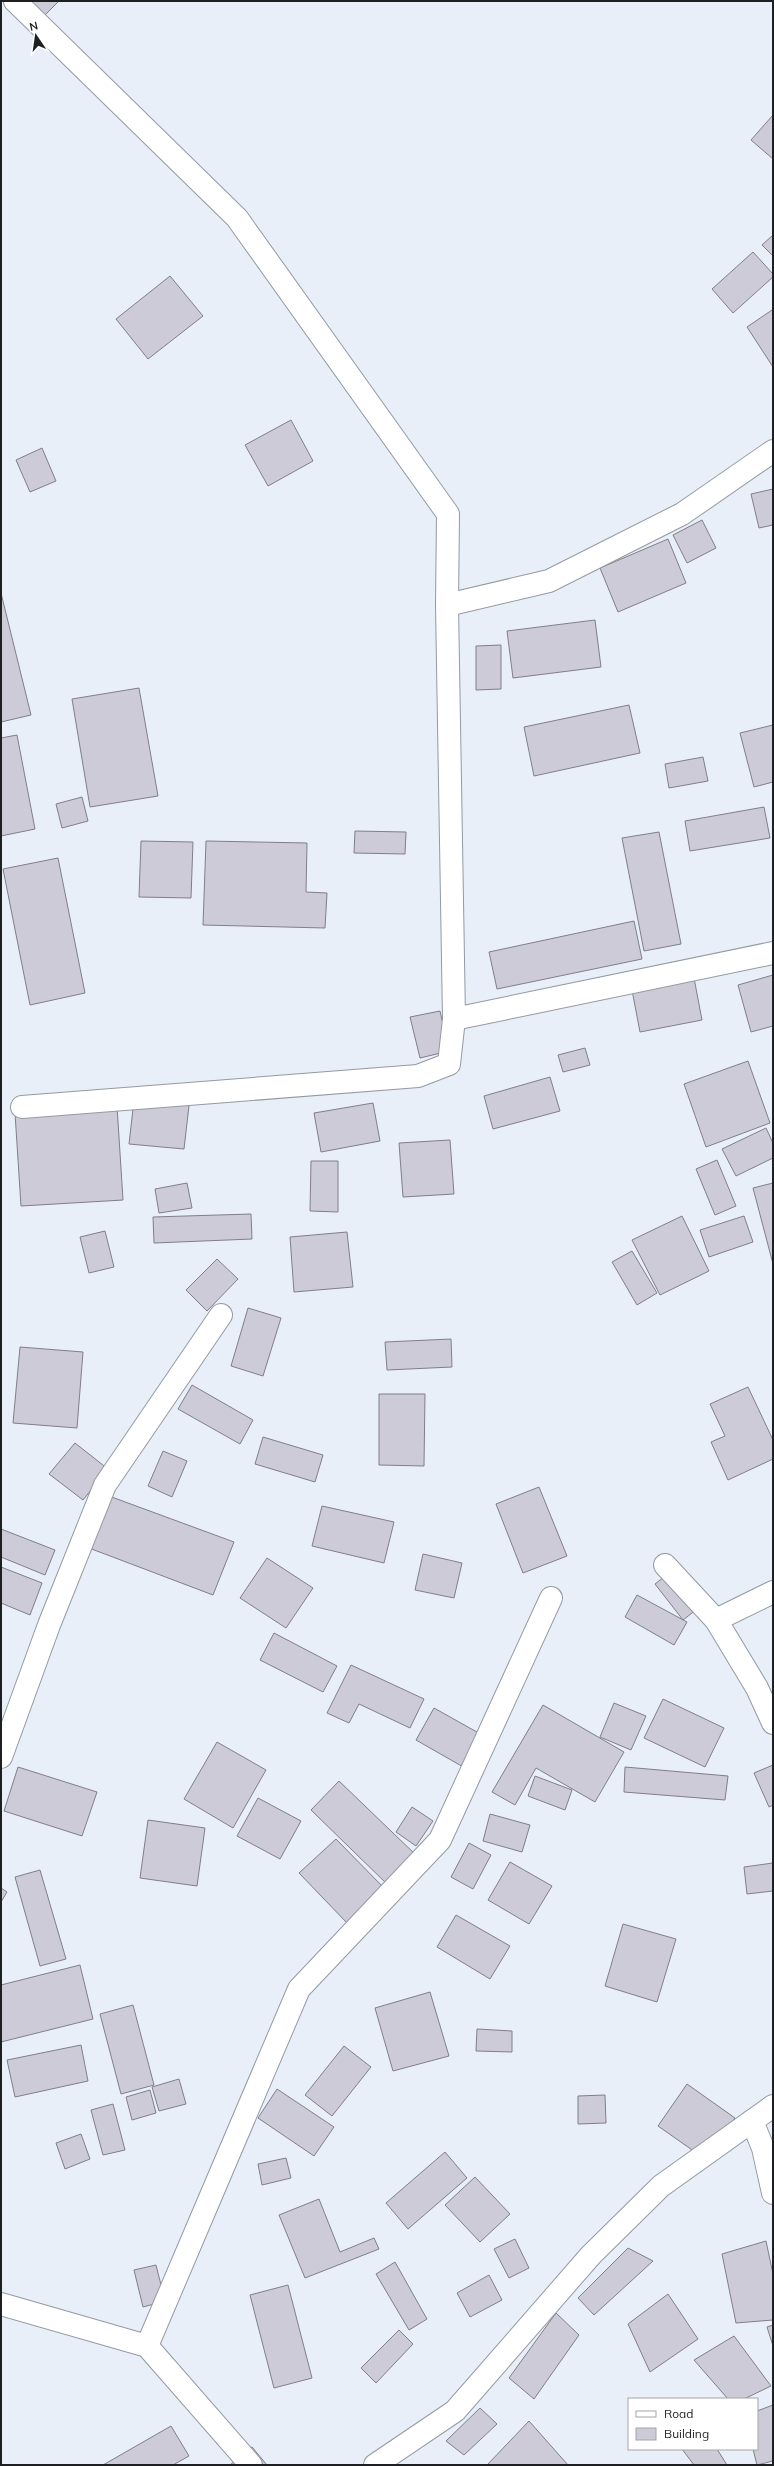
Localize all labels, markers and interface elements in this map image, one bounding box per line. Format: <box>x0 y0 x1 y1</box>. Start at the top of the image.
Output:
north arrow <box>16 16 56 56</box>
text: N <box>28 19 39 34</box>
legend <box>628 2398 758 2450</box>
text: Road <box>664 2406 693 2421</box>
text: Building <box>664 2426 709 2441</box>

